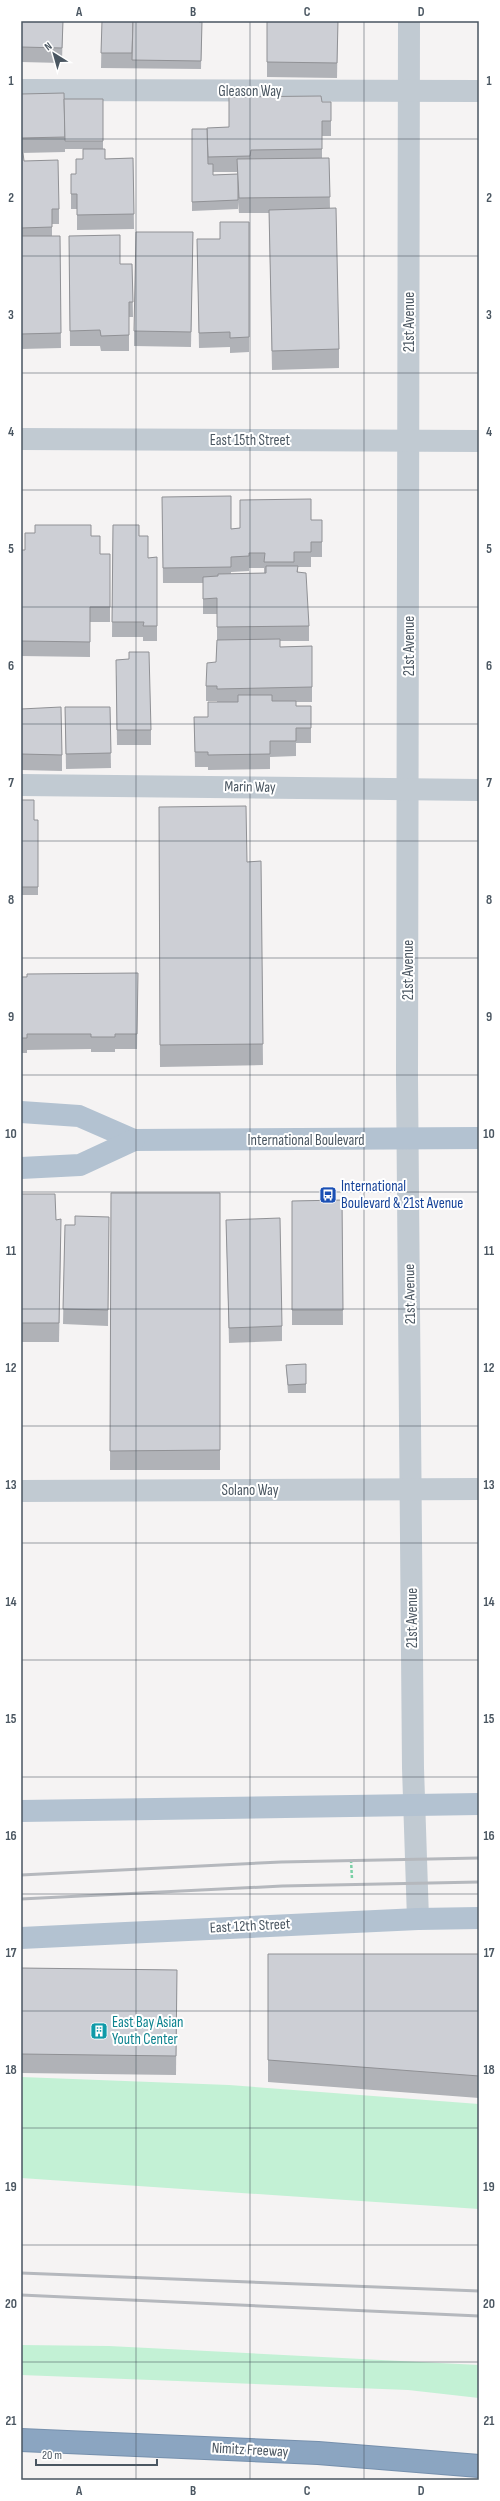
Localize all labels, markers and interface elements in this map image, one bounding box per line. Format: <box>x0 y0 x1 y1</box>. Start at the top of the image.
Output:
text: A <box>75 4 83 20</box>
text: B <box>190 4 196 20</box>
text: C <box>304 4 311 20</box>
text: D <box>418 4 425 20</box>
north arrow <box>34 34 74 74</box>
text: N <box>42 39 55 53</box>
text: 1 <box>8 73 14 89</box>
text: 1 <box>486 73 492 89</box>
street label: Gleason Way <box>218 82 282 101</box>
text: 2 <box>8 190 14 206</box>
text: 2 <box>486 190 492 206</box>
street label: 21st Avenue <box>400 292 419 352</box>
text: 3 <box>8 307 14 323</box>
text: 3 <box>486 307 492 323</box>
text: 4 <box>8 424 14 440</box>
text: 4 <box>486 424 492 440</box>
street label: East 15th Street <box>210 431 291 450</box>
text: 5 <box>8 541 14 557</box>
text: 5 <box>486 541 492 557</box>
street label: 21st Avenue <box>400 616 419 676</box>
text: 6 <box>8 658 14 674</box>
text: 6 <box>486 658 492 674</box>
text: 7 <box>8 775 14 791</box>
text: 7 <box>486 775 492 791</box>
street label: Marin Way <box>224 777 276 797</box>
text: 8 <box>8 892 14 908</box>
text: 8 <box>486 892 492 908</box>
street label: 21st Avenue <box>399 940 418 1000</box>
text: 9 <box>8 1009 14 1025</box>
text: 9 <box>486 1009 492 1025</box>
text: 10 <box>5 1126 17 1142</box>
text: 10 <box>483 1126 495 1142</box>
street label: International Boulevard <box>247 1131 365 1150</box>
place label: International Boulevard & 21st Avenue <box>341 1177 463 1213</box>
bus stop icon: International Boulevard & 21st Avenue <box>318 1185 338 1205</box>
text: 11 <box>6 1243 16 1259</box>
text: 11 <box>484 1243 494 1259</box>
street label: 21st Avenue <box>400 1264 420 1324</box>
text: 12 <box>6 1360 17 1376</box>
text: 12 <box>484 1360 495 1376</box>
text: 13 <box>6 1477 17 1493</box>
text: 13 <box>484 1477 495 1493</box>
street label: Solano Way <box>221 1481 279 1500</box>
street label: 21st Avenue <box>403 1588 422 1648</box>
text: 14 <box>5 1594 17 1610</box>
text: 14 <box>483 1594 495 1610</box>
text: 15 <box>6 1711 17 1727</box>
text: 15 <box>484 1711 495 1727</box>
text: 16 <box>5 1828 17 1844</box>
text: 16 <box>483 1828 495 1844</box>
street label: East 12th Street <box>209 1914 291 1938</box>
text: 17 <box>6 1945 17 1961</box>
text: 17 <box>484 1945 495 1961</box>
place label: East Bay Asian Youth Center <box>112 2013 183 2049</box>
building icon: East Bay Asian Youth Center <box>89 2021 109 2041</box>
text: 18 <box>5 2062 17 2078</box>
text: 18 <box>483 2062 495 2078</box>
text: 19 <box>5 2179 17 2195</box>
text: 19 <box>483 2179 495 2195</box>
text: 20 <box>5 2296 17 2312</box>
text: 20 <box>483 2296 495 2312</box>
text: 21 <box>6 2413 16 2429</box>
text: 21 <box>484 2413 494 2429</box>
street label: Nimitz Freeway <box>211 2439 289 2462</box>
scale bar <box>36 2441 157 2467</box>
text: 20 m <box>42 2448 62 2463</box>
text: A <box>75 2483 83 2499</box>
text: B <box>190 2483 196 2499</box>
text: C <box>304 2483 311 2499</box>
text: D <box>418 2483 425 2499</box>

